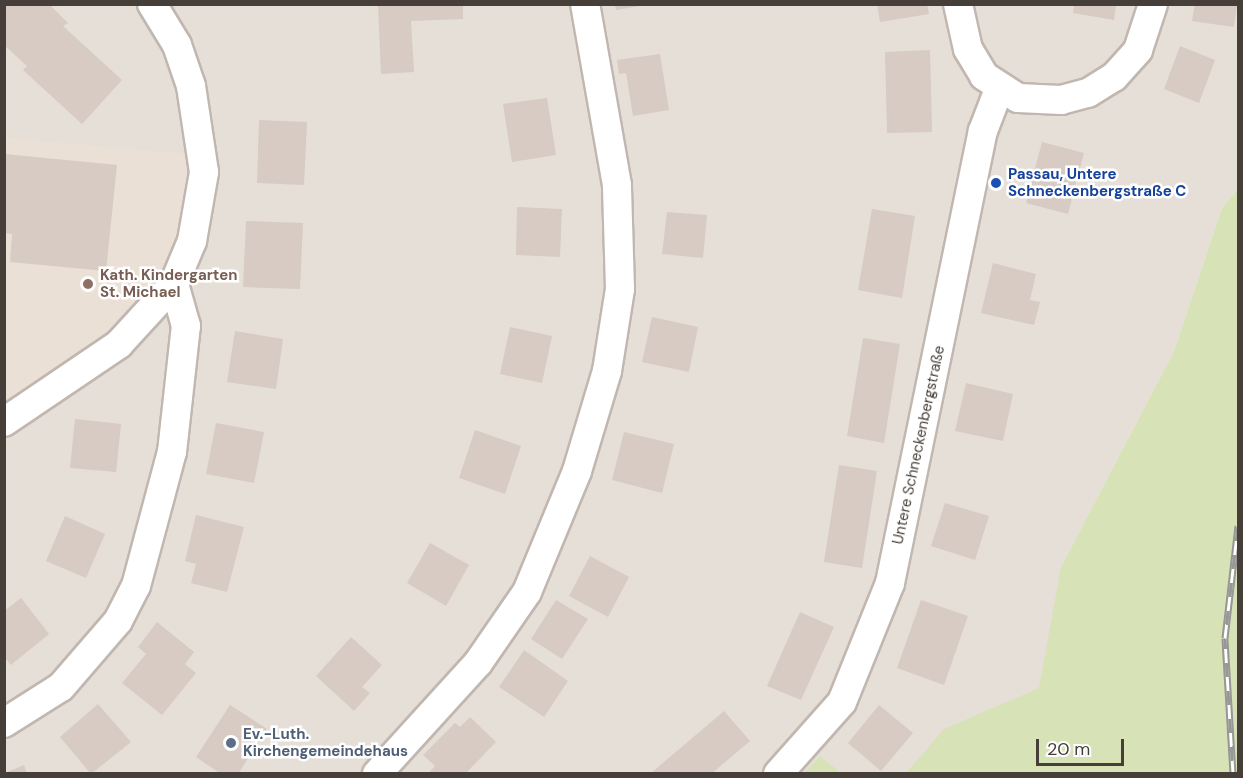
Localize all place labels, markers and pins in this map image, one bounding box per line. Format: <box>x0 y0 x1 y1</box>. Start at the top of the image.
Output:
place label: Passau, Untere Schneckenbergstraße C <box>1008 165 1186 200</box>
marker: Passau, Untere Schneckenbergstraße C <box>989 176 1003 190</box>
place label: Kath. Kindergarten St. Michael <box>100 266 237 301</box>
marker: Kath. Kindergarten St. Michael <box>81 277 95 291</box>
place label: Ev.-Luth. Kirchengemeindehaus <box>243 725 408 760</box>
marker: Ev.-Luth. Kirchengemeindehaus <box>224 736 238 750</box>

